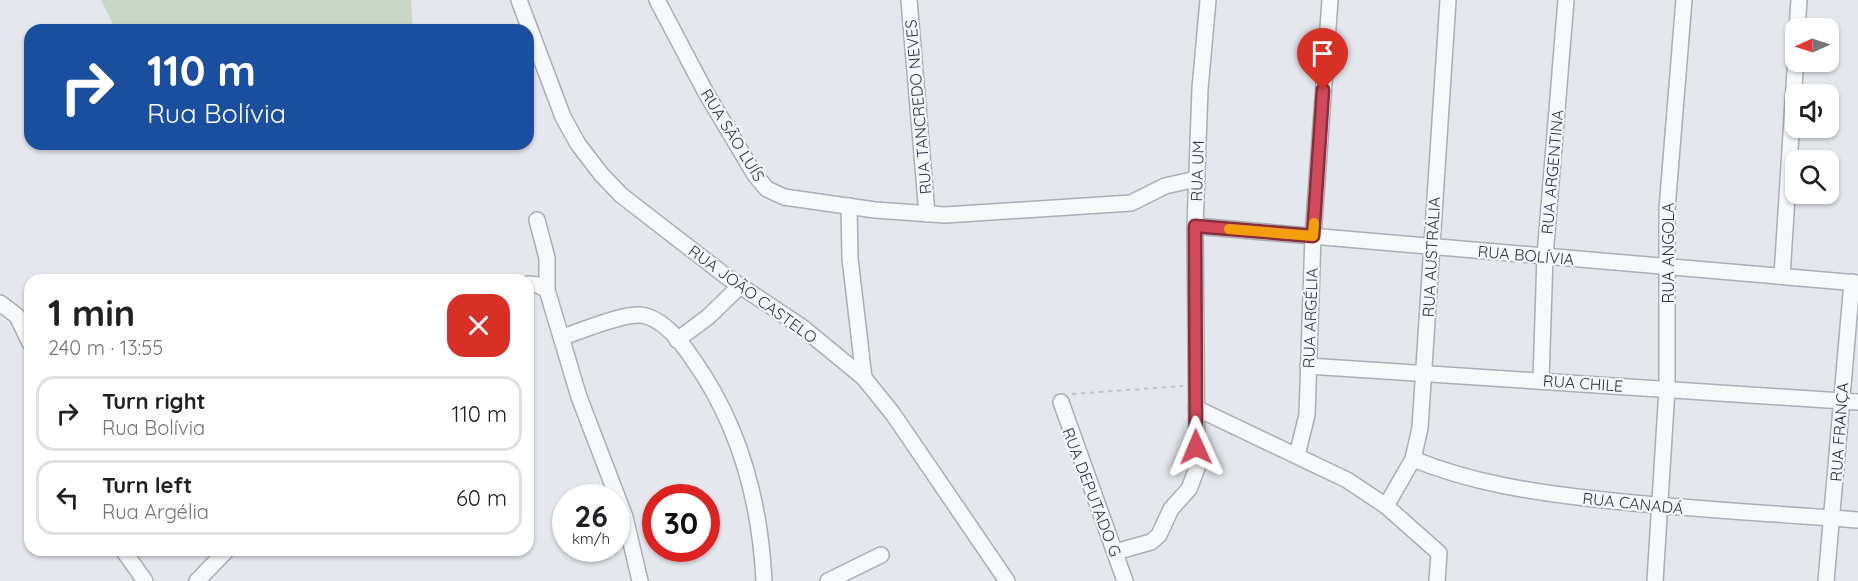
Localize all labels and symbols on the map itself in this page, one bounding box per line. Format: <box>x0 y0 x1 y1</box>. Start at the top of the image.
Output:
north arrow <box>1785 18 1839 72</box>
street label: RUA TANCREDO NEVES <box>900 19 936 195</box>
pin <box>1297 28 1348 90</box>
street label: RUA SÃO LUÍS <box>697 85 769 185</box>
street label: RUA ARGENTINA <box>1537 109 1567 235</box>
street label: RUA UM <box>1186 140 1208 202</box>
street label: RUA AUSTRÁLIA <box>1418 196 1444 318</box>
street label: RUA ANGOLA <box>1658 203 1678 303</box>
street label: RUA JOÃO CASTELO <box>685 241 821 347</box>
street label: RUA BOLÍVIA <box>1477 241 1575 269</box>
street label: RUA ARGÉLIA <box>1298 267 1322 369</box>
street label: RUA CHILE <box>1542 370 1624 396</box>
street label: RUA FRANÇA <box>1826 382 1852 482</box>
position arrow <box>1164 415 1228 479</box>
street label: RUA DEPUTADO G <box>1058 425 1126 559</box>
speed limit sign: 30 <box>642 484 720 562</box>
street label: RUA CANADÁ <box>1582 488 1684 518</box>

